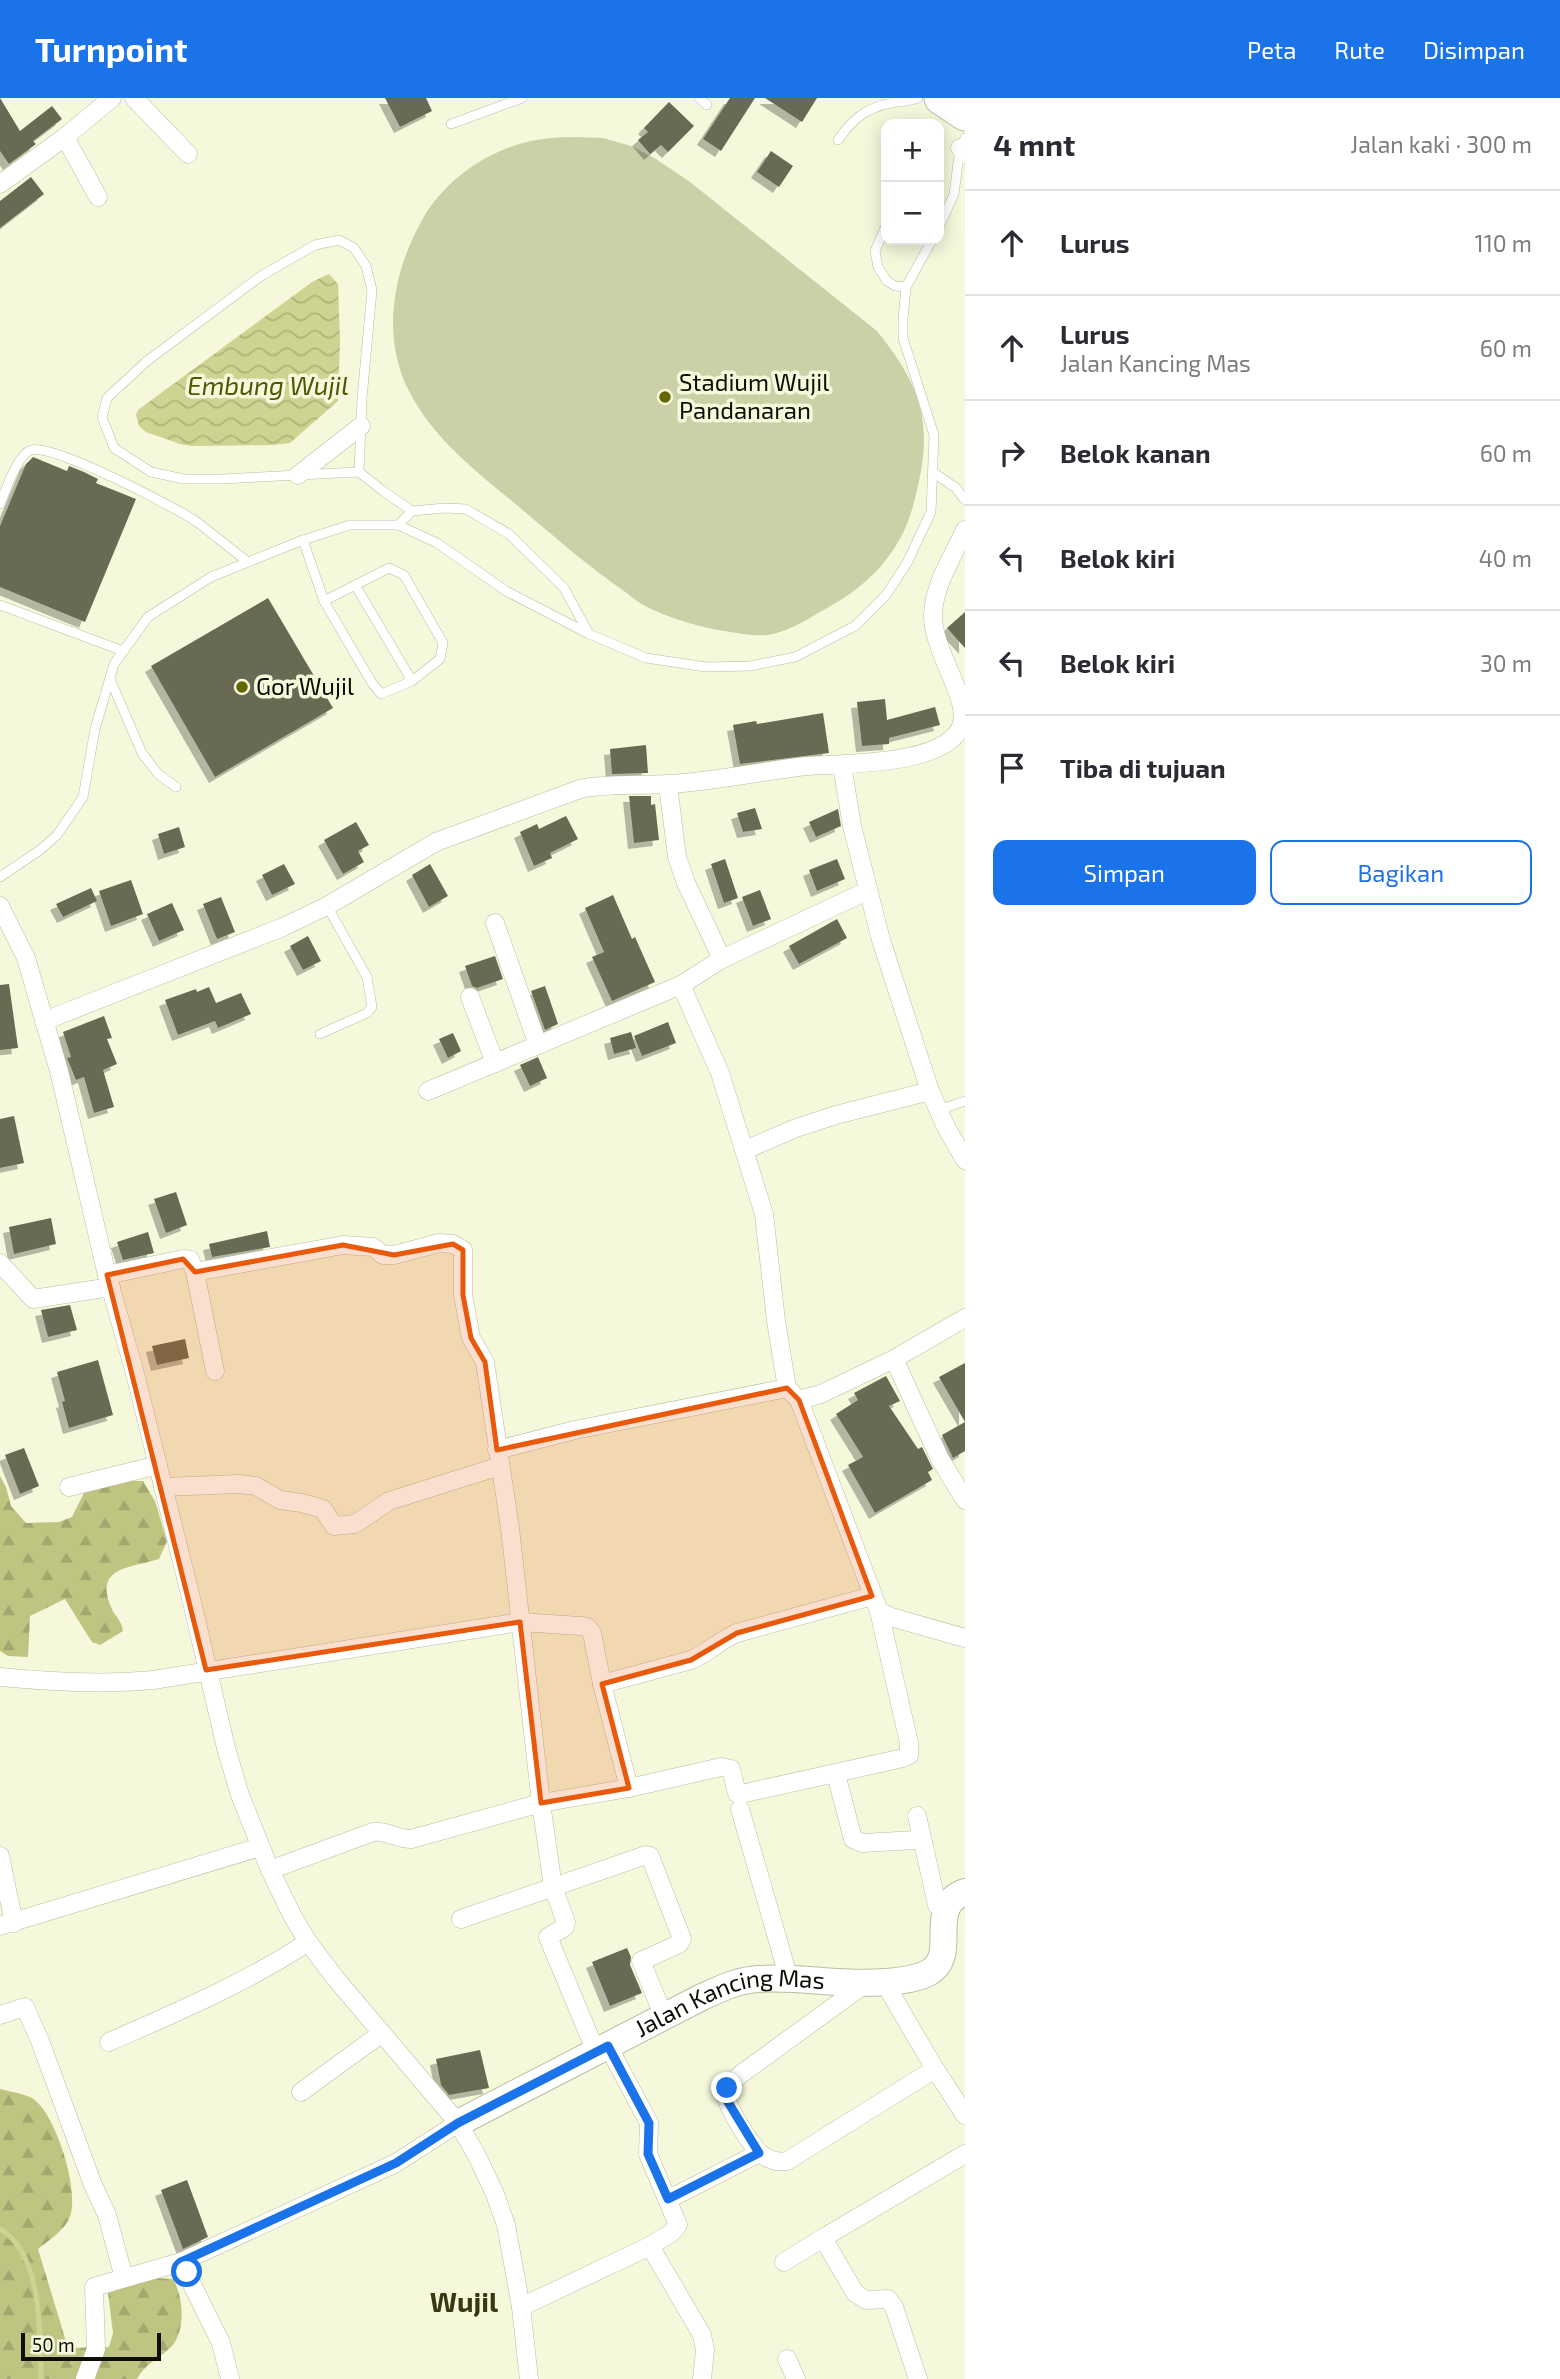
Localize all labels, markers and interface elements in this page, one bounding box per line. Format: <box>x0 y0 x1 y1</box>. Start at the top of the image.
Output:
text: Turnpoint <box>35 29 188 69</box>
text: Peta <box>1247 35 1296 64</box>
text: Rute <box>1334 35 1385 64</box>
text: Disimpan <box>1423 35 1525 64</box>
map controls <box>881 119 944 245</box>
button: + <box>881 119 944 182</box>
text: 4 mnt <box>993 126 1075 162</box>
text: Jalan kaki · 300 m <box>1350 130 1532 158</box>
button: − <box>881 182 944 245</box>
icon: ahead <box>993 224 1031 262</box>
text: Lurus <box>1060 227 1130 258</box>
text: 110 m <box>1475 229 1532 257</box>
text: Lurus <box>1060 318 1130 349</box>
icon: ahead <box>993 329 1031 367</box>
text: 60 m <box>1480 334 1532 362</box>
text: Jalan Kancing Mas <box>1060 349 1251 377</box>
place label: Stadium Wujil Pandanaran <box>679 367 829 424</box>
water label: Embung Wujil <box>187 369 349 400</box>
marker: Stadium Wujil Pandanaran <box>657 389 673 405</box>
icon: right <box>993 434 1031 472</box>
text: Belok kanan <box>1060 437 1211 468</box>
text: 60 m <box>1480 439 1532 467</box>
icon: left <box>993 539 1031 577</box>
text: Belok kiri <box>1060 542 1175 573</box>
text: 40 m <box>1479 544 1532 572</box>
icon: left <box>993 644 1031 682</box>
text: Belok kiri <box>1060 647 1175 678</box>
text: 30 m <box>1480 649 1532 677</box>
place label: Gor Wujil <box>256 671 354 700</box>
marker: Gor Wujil <box>234 679 250 695</box>
icon: arrive <box>993 749 1031 787</box>
text: Tiba di tujuan <box>1060 752 1226 783</box>
button: Simpan <box>993 840 1256 905</box>
button: Bagikan <box>1270 840 1532 905</box>
street label: Jalan Kancing Mas <box>630 1962 826 2042</box>
route end <box>711 2072 742 2103</box>
route start <box>171 2256 202 2287</box>
district label: Wujil <box>430 2284 499 2318</box>
scale bar <box>21 2330 161 2362</box>
text: 50 m <box>32 2333 75 2356</box>

